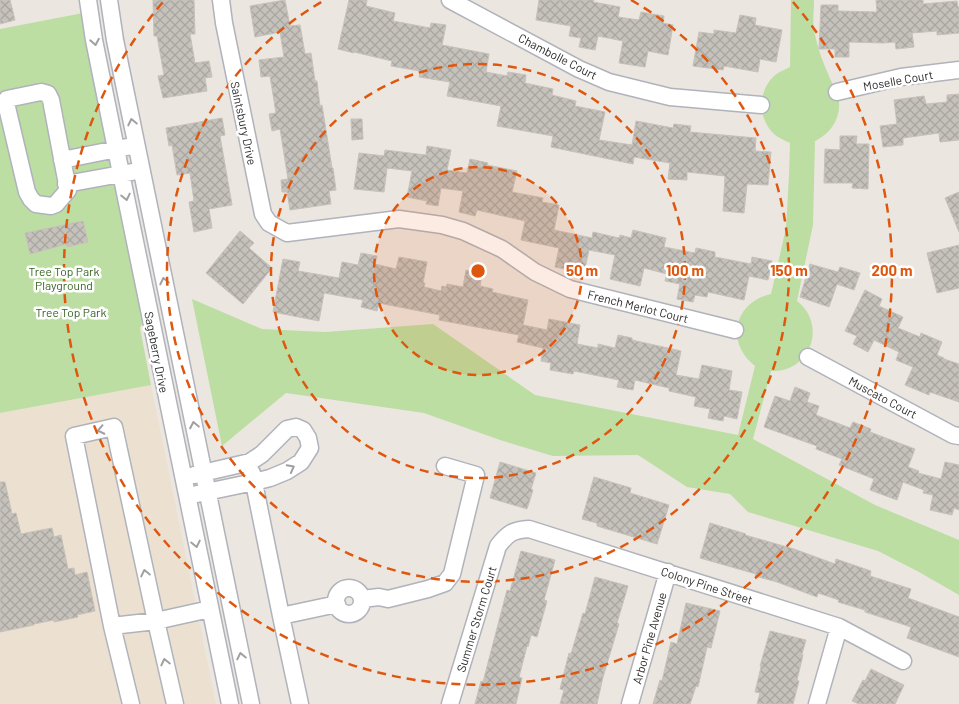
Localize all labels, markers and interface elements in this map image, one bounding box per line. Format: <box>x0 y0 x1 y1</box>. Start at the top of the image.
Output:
street label: Chambolle Court <box>516 30 600 82</box>
one-way arrow <box>89 37 99 46</box>
street label: Moselle Court <box>862 67 934 93</box>
street label: Saintsbury Drive <box>228 80 260 166</box>
one-way arrow <box>127 117 138 126</box>
one-way arrow <box>120 192 130 201</box>
text: 50 m <box>566 261 598 279</box>
text: 100 m <box>666 261 704 279</box>
text: 150 m <box>770 261 808 279</box>
text: 200 m <box>871 261 913 279</box>
centre of rings <box>469 262 487 280</box>
park label: Tree Top Park Playground <box>29 264 99 292</box>
one-way arrow <box>159 276 170 285</box>
street label: French Merlot Court <box>586 287 690 325</box>
park label: Tree Top Park <box>36 305 106 319</box>
street label: Sageberry Drive <box>142 310 172 394</box>
street label: Muscato Court <box>846 373 920 421</box>
one-way arrow <box>189 421 199 430</box>
one-way arrow <box>96 424 105 435</box>
one-way arrow <box>285 464 294 474</box>
one-way arrow <box>191 540 201 549</box>
street label: Summer Storm Court <box>453 564 499 674</box>
street label: Colony Pine Street <box>659 564 755 606</box>
one-way arrow <box>141 569 151 577</box>
street label: Arbor Pine Avenue <box>629 590 669 686</box>
one-way arrow <box>236 652 247 661</box>
one-way arrow <box>160 658 171 667</box>

